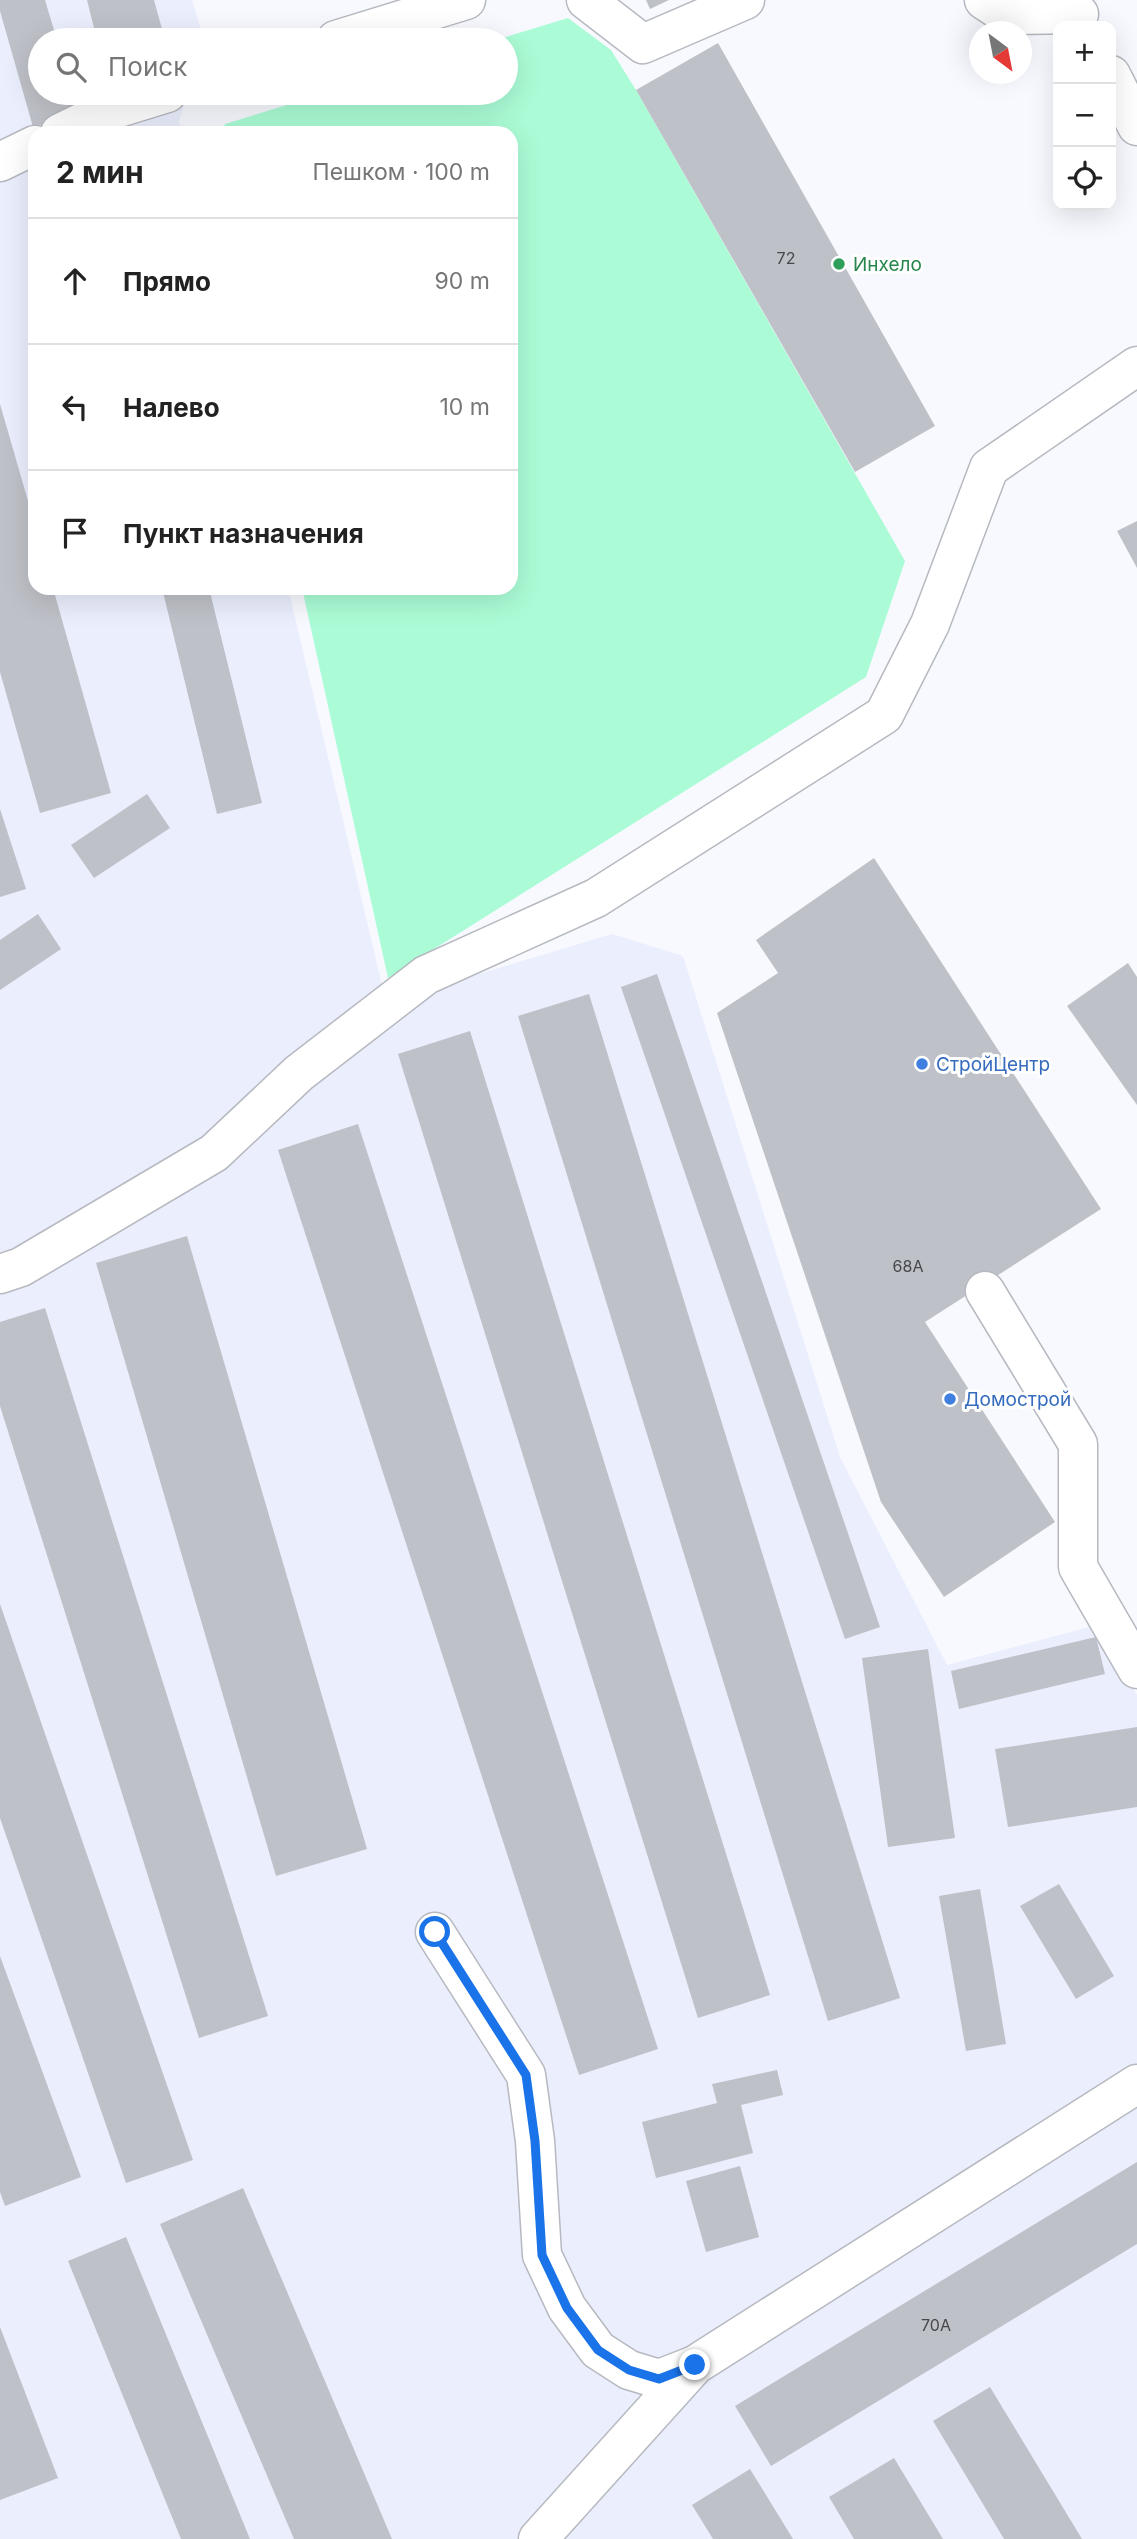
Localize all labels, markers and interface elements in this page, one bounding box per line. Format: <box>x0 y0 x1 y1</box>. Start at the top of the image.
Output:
north arrow <box>969 21 1032 84</box>
map controls <box>1053 21 1116 210</box>
button: + <box>1053 21 1116 84</box>
search box <box>28 28 518 105</box>
icon: search <box>52 48 90 86</box>
text: Поиск <box>108 51 187 82</box>
button: − <box>1053 84 1116 147</box>
button: locate <box>1053 147 1116 210</box>
text: 2 мин <box>56 154 144 190</box>
text: Пешком · 100 m <box>313 158 490 186</box>
house number: 72 <box>777 248 795 268</box>
place label: Инхело <box>853 253 922 276</box>
marker: Инхело <box>831 256 847 272</box>
icon: ahead <box>56 262 94 300</box>
text: Прямо <box>123 266 211 297</box>
text: 90 m <box>435 267 490 295</box>
icon: left <box>56 388 94 426</box>
text: Налево <box>123 392 220 423</box>
text: 10 m <box>440 393 490 421</box>
icon: arrive <box>56 514 94 552</box>
text: Пункт назначения <box>123 518 364 549</box>
place label: СтройЦентр <box>936 1053 1050 1076</box>
marker: СтройЦентр <box>914 1056 930 1072</box>
house number: 68А <box>893 1256 923 1276</box>
place label: Домострой <box>964 1388 1071 1411</box>
marker: Домострой <box>942 1391 958 1407</box>
route start <box>419 1916 450 1947</box>
house number: 70А <box>921 2315 951 2335</box>
route end <box>679 2349 710 2380</box>

